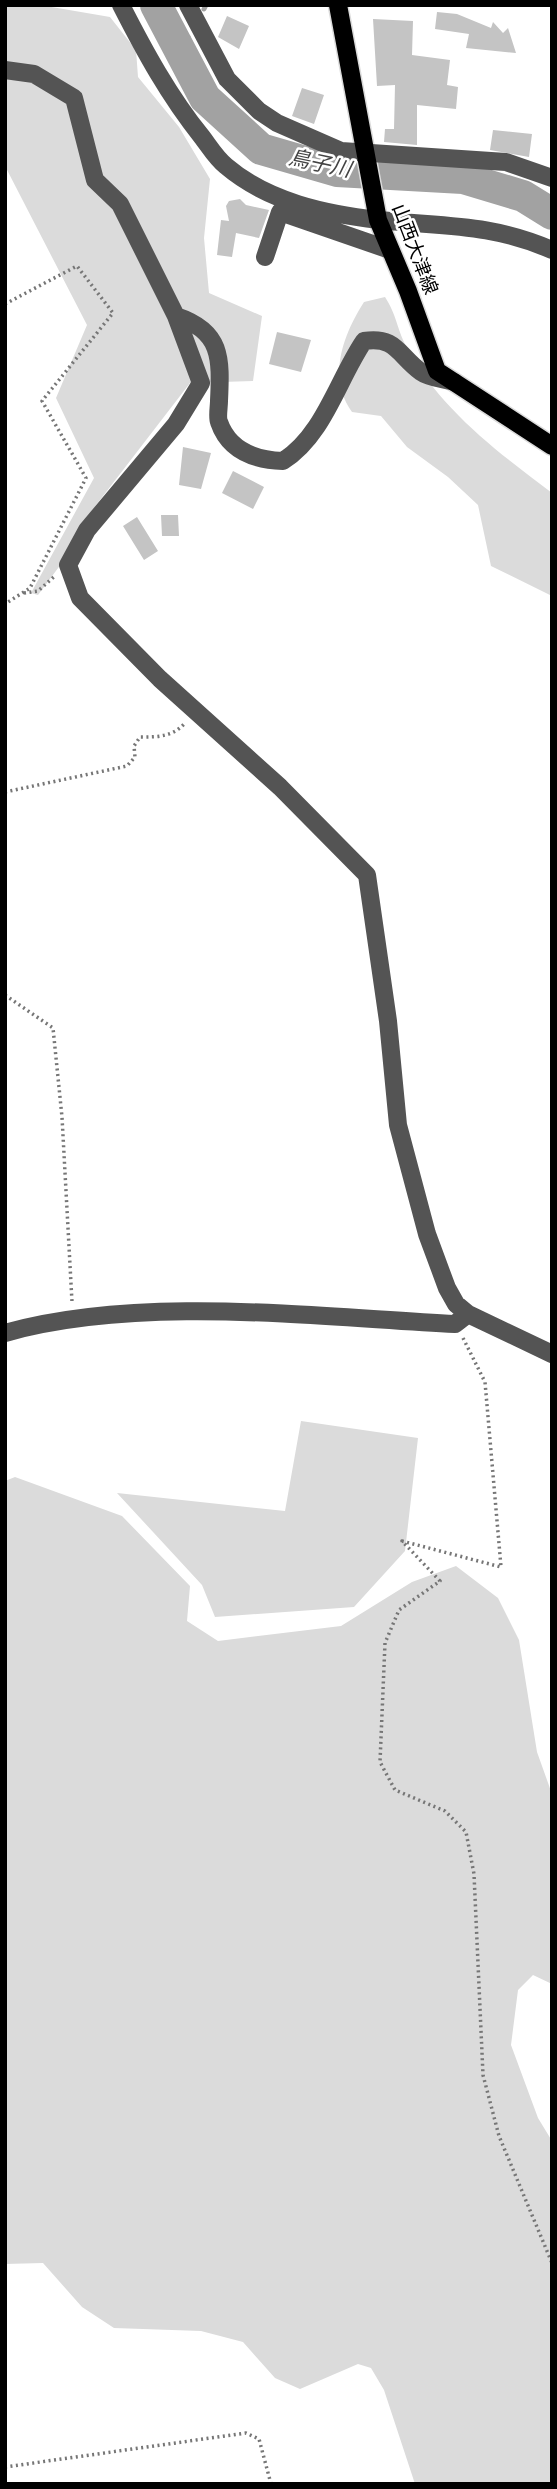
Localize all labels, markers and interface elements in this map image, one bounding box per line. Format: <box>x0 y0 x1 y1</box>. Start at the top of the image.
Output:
water label: 鳥子川 <box>287 144 355 182</box>
street label: 山西大津線 <box>387 201 443 297</box>

